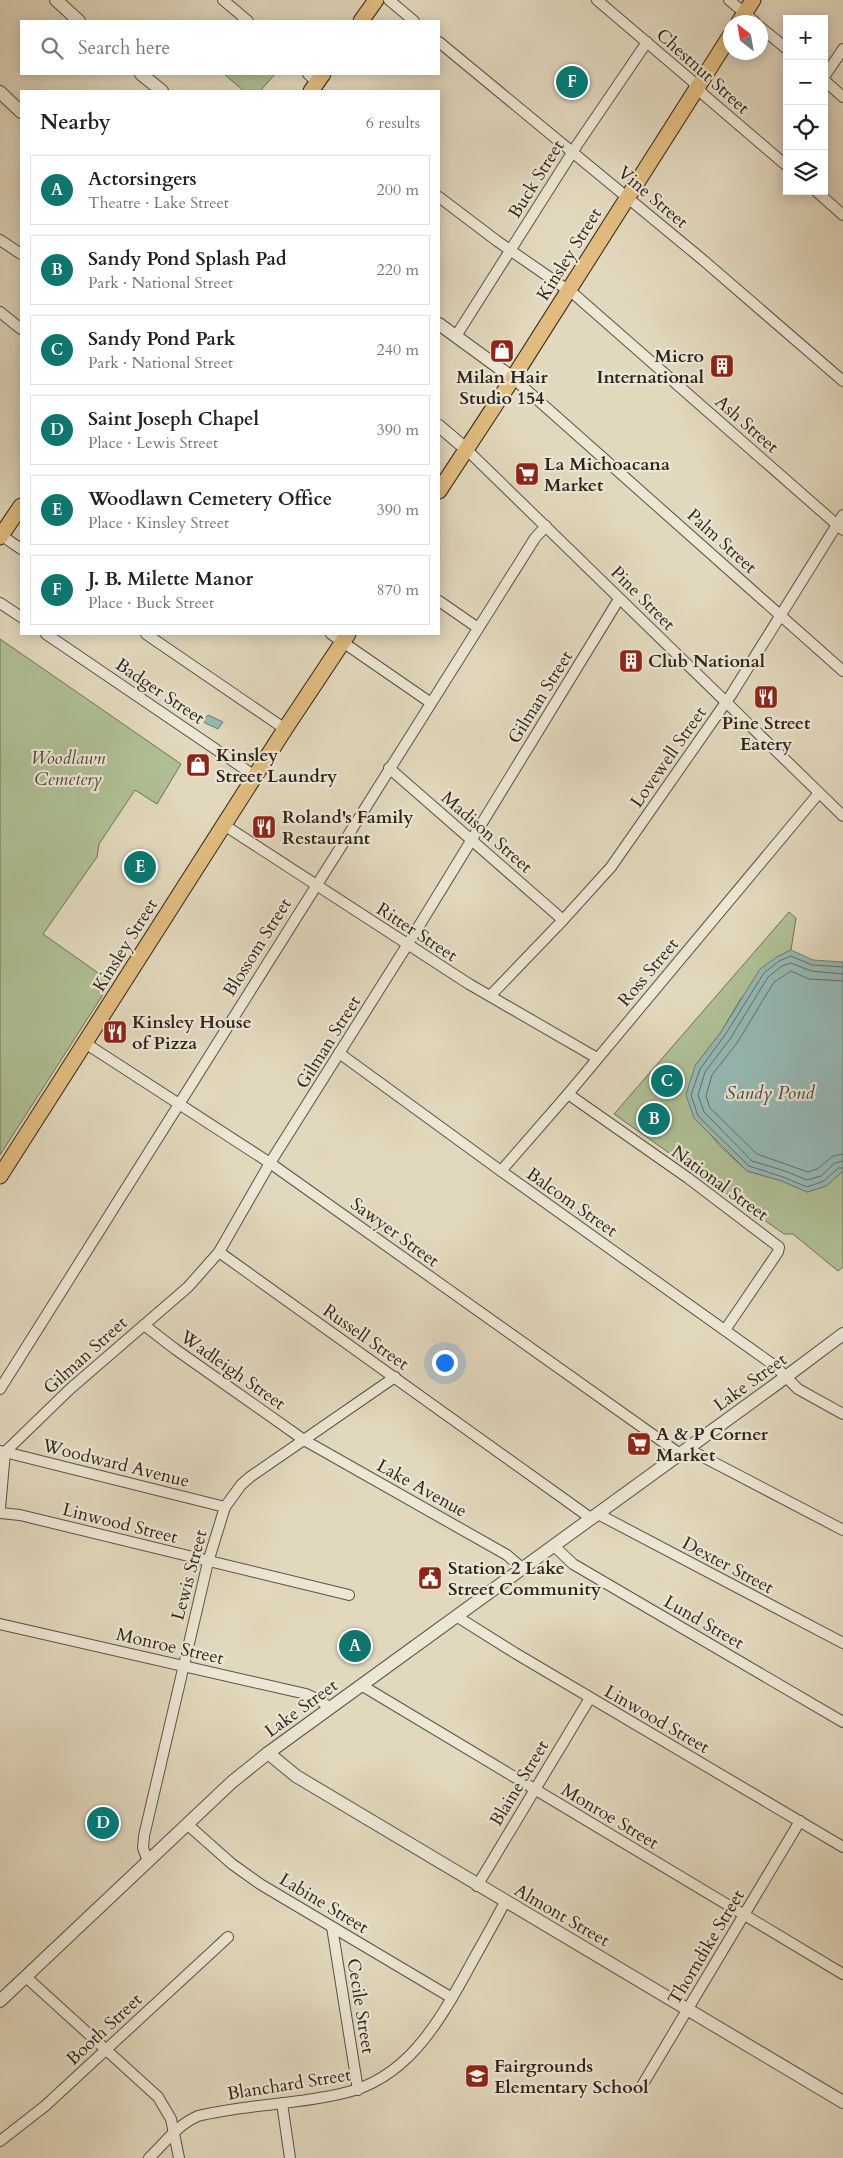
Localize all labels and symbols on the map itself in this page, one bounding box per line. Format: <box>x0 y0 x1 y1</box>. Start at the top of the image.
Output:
north arrow <box>723 15 768 60</box>
street label: Chestnut Street <box>651 23 755 120</box>
pin: F <box>556 63 588 101</box>
street label: Buck Street <box>502 135 571 223</box>
street label: Vine Street <box>612 161 693 234</box>
street label: Kinsley Street <box>531 203 608 305</box>
shop icon: Milan Hair Studio 154 <box>489 338 515 364</box>
place label: Micro International <box>596 344 704 390</box>
building icon: Micro International <box>709 353 735 379</box>
place label: Milan Hair Studio 154 <box>456 365 549 411</box>
street label: Ash Street <box>709 390 784 459</box>
place label: La Michoacana Market <box>544 452 670 498</box>
supermarket icon: La Michoacana Market <box>514 461 540 487</box>
street label: Palm Street <box>681 503 762 580</box>
street label: Pine Street <box>605 560 681 636</box>
street label: Gilman Street <box>502 646 579 749</box>
building icon: Club National <box>618 648 644 674</box>
place label: Club National <box>648 649 765 674</box>
street label: Badger Street <box>110 652 209 731</box>
restaurant icon: Pine Street Eatery <box>753 684 779 710</box>
street label: Lovewell Street <box>624 702 713 813</box>
place label: Pine Street Eatery <box>722 711 811 757</box>
place label: Kinsley Street Laundry <box>216 743 338 789</box>
park label: Woodlawn Cemetery <box>31 746 106 792</box>
shop icon: Kinsley Street Laundry <box>185 752 211 778</box>
street label: Madison Street <box>436 786 538 879</box>
place label: Roland's Family Restaurant <box>282 805 414 851</box>
restaurant icon: Roland's Family Restaurant <box>251 814 277 840</box>
pin: E <box>124 848 156 886</box>
street label: Blossom Street <box>217 893 298 1001</box>
street label: Kinsley Street <box>87 894 164 996</box>
street label: Ritter Street <box>371 897 462 968</box>
street label: Ross Street <box>612 932 685 1012</box>
street label: Gilman Street <box>290 991 367 1094</box>
place label: Kinsley House of Pizza <box>132 1010 252 1056</box>
restaurant icon: Kinsley House of Pizza <box>102 1019 128 1045</box>
pin: C <box>651 1062 683 1100</box>
water label: Sandy Pond <box>726 1080 815 1106</box>
pin: B <box>638 1100 670 1138</box>
street label: National Street <box>666 1140 774 1227</box>
street label: Balcom Street <box>521 1162 623 1243</box>
street label: Sawyer Street <box>345 1192 444 1273</box>
street label: Russell Street <box>318 1299 414 1376</box>
street label: Gilman Street <box>38 1311 133 1400</box>
street label: Wadleigh Street <box>174 1324 291 1416</box>
street label: Lake Street <box>709 1347 792 1417</box>
your location <box>432 1350 458 1376</box>
place label: A & P Corner Market <box>656 1422 769 1468</box>
supermarket icon: A & P Corner Market <box>626 1431 652 1457</box>
street label: Woodward Avenue <box>39 1433 192 1494</box>
street label: Lake Avenue <box>372 1453 471 1524</box>
street label: Linwood Street <box>60 1497 180 1550</box>
street label: Lewis Street <box>165 1527 214 1623</box>
street label: Dexter Street <box>678 1531 778 1600</box>
place label: Station 2 Lake Street Community <box>448 1556 602 1602</box>
public building icon: Station 2 Lake Street Community <box>417 1565 443 1591</box>
street label: Lund Street <box>659 1589 749 1656</box>
street label: Monroe Street <box>114 1622 226 1671</box>
pin: A <box>339 1627 371 1665</box>
street label: Lake Street <box>260 1673 343 1743</box>
street label: Linwood Street <box>599 1679 714 1760</box>
street label: Blaine Street <box>484 1735 555 1831</box>
street label: Monroe Street <box>556 1778 663 1856</box>
pin: D <box>87 1804 119 1842</box>
street label: Labine Street <box>274 1867 373 1940</box>
street label: Almont Street <box>509 1878 614 1953</box>
street label: Thorndike Street <box>662 1885 751 2009</box>
street label: Cecile Street <box>341 1957 380 2056</box>
street label: Booth Street <box>61 1987 148 2071</box>
place label: Fairgrounds Elementary School <box>494 2054 648 2100</box>
street label: Blanchard Street <box>225 2062 353 2107</box>
school or university icon: Fairgrounds Elementary School <box>464 2063 490 2089</box>

